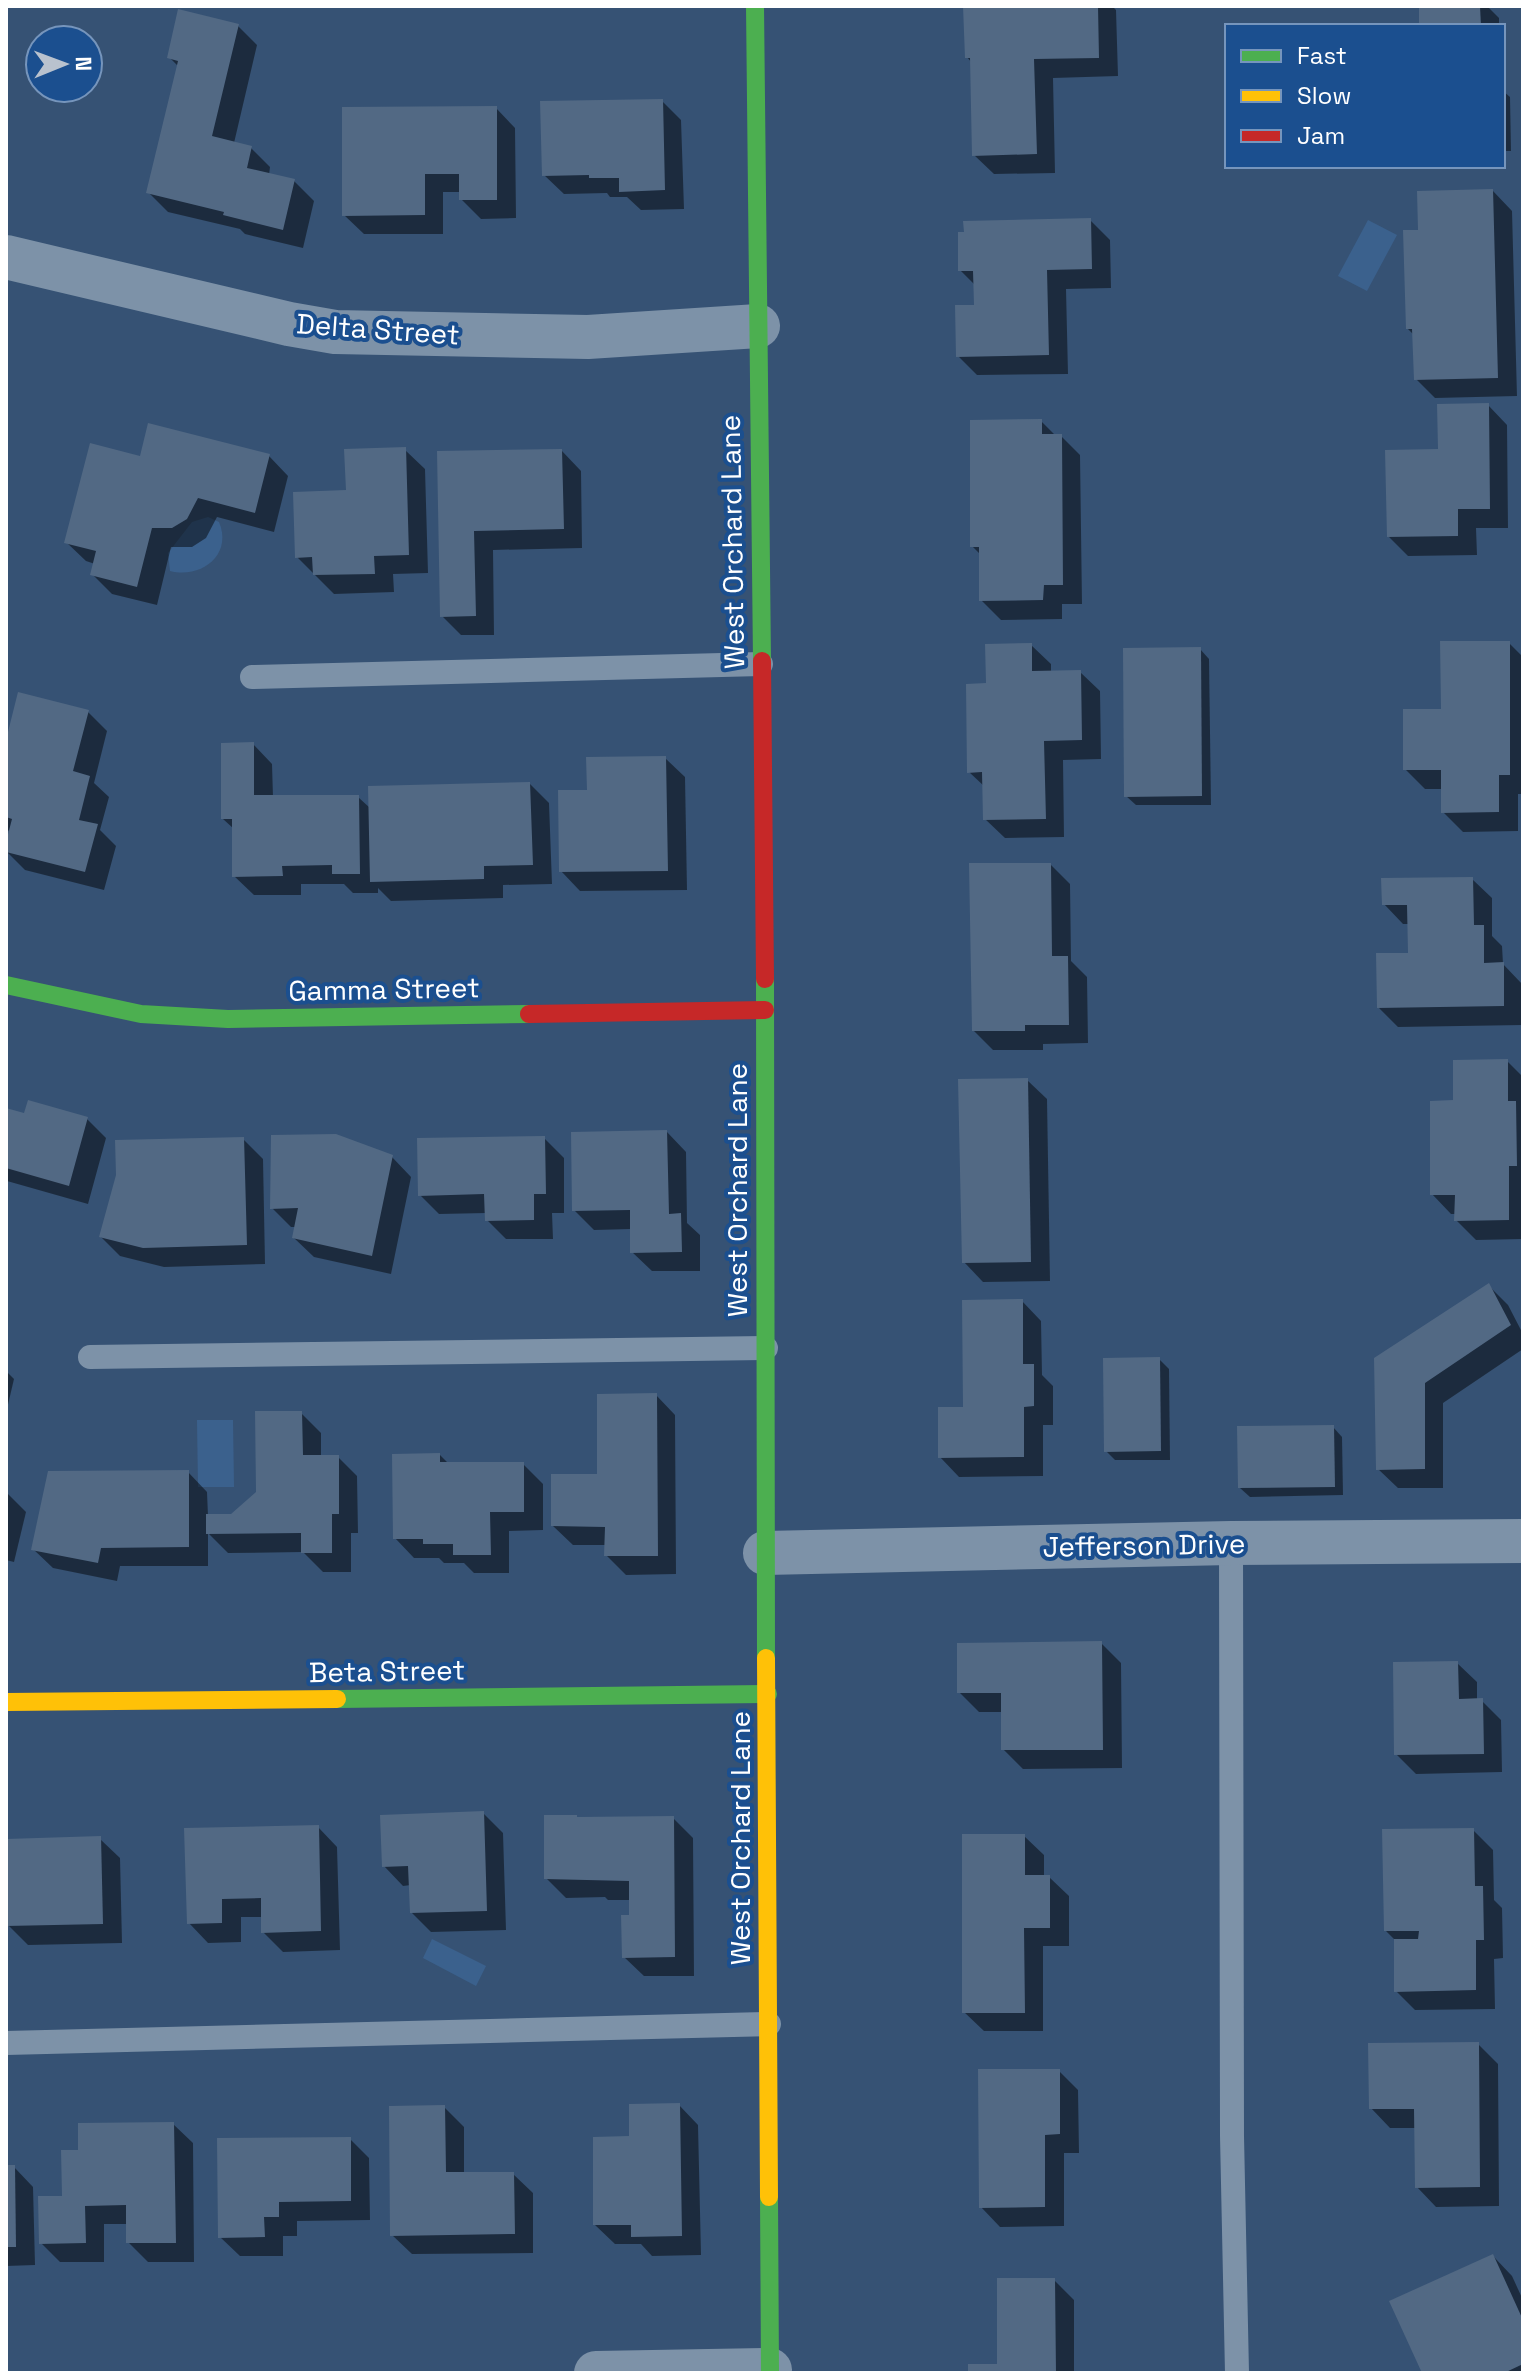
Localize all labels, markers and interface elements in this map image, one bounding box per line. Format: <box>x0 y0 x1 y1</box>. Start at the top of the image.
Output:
north arrow <box>24 24 104 104</box>
legend <box>1225 24 1505 168</box>
text: Fast <box>1297 40 1347 71</box>
text: N <box>70 56 98 71</box>
text: Slow <box>1297 80 1351 111</box>
text: Jam <box>1297 120 1345 151</box>
street label: Delta Street <box>295 305 461 353</box>
street label: West Orchard Lane <box>712 415 752 669</box>
street label: Gamma Street <box>288 969 480 1009</box>
street label: West Orchard Lane <box>719 1063 755 1317</box>
street label: Jefferson Drive <box>1042 1525 1246 1565</box>
street label: Beta Street <box>309 1652 465 1690</box>
street label: West Orchard Lane <box>722 1711 758 1965</box>

